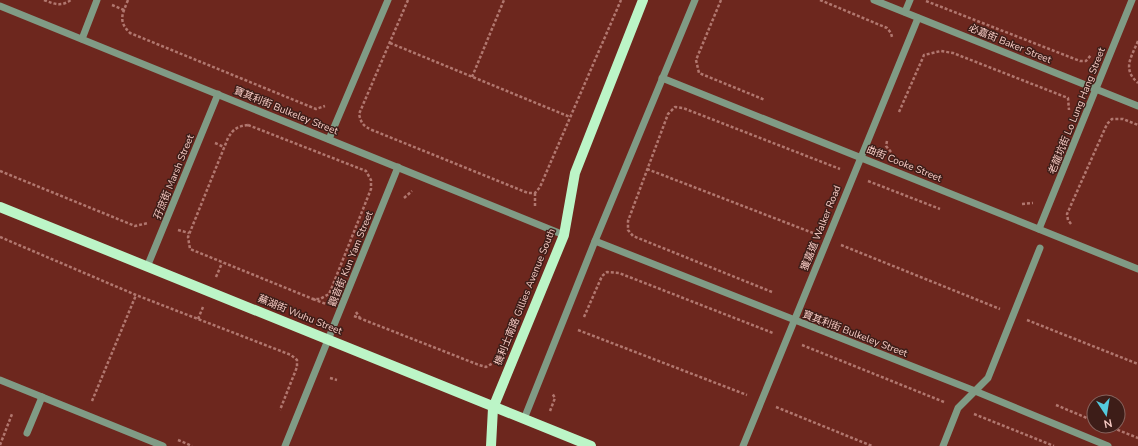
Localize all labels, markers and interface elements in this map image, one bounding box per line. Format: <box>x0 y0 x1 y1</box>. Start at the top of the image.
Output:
street label: 必嘉街 Baker Street <box>966 21 1054 67</box>
street label: 老龍坑街 Lo Lung Hang Street <box>1045 45 1109 176</box>
street label: 寶其利街 Bulkeley Street <box>232 84 341 139</box>
street label: 孖庶街 Marsh Street <box>151 132 198 221</box>
street label: 曲街 Cooke Street <box>864 143 944 186</box>
street label: 獲嘉道 Walker Road <box>797 183 845 273</box>
street label: 觀音街 Kun Yam Street <box>325 209 377 309</box>
street label: 機利士南路 Gillies Avenue South <box>491 227 559 367</box>
street label: 蕪湖街 Wuhu Street <box>256 292 345 339</box>
street label: 寶其利街 Bulkeley Street <box>801 308 910 361</box>
north arrow <box>1086 394 1126 434</box>
text: N <box>1102 415 1114 431</box>

